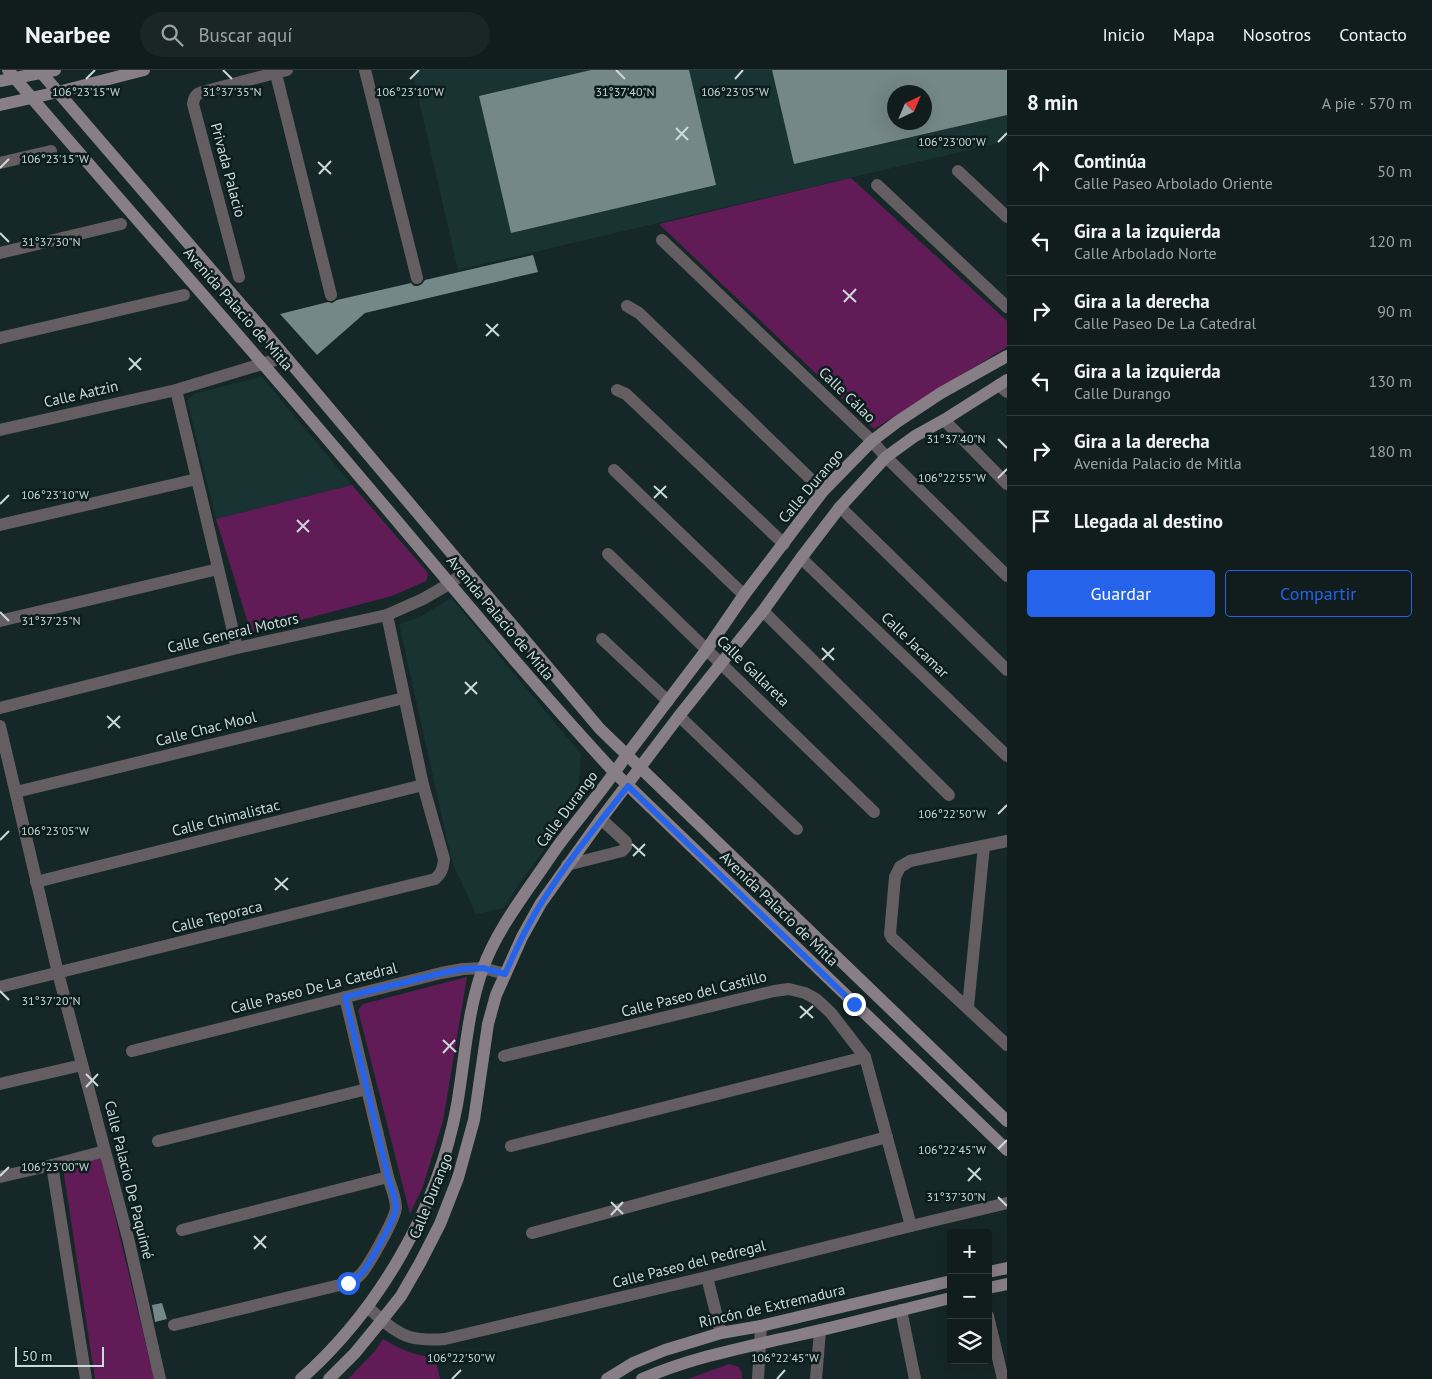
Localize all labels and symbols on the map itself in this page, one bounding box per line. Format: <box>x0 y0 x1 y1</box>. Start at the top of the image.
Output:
text: 106°23'15"W <box>52 84 120 99</box>
text: 31°37'35"N <box>202 84 262 99</box>
text: 106°23'10"W <box>376 84 444 99</box>
text: 31°37'40"N <box>595 84 655 99</box>
text: 106°23'05"W <box>701 84 769 99</box>
north arrow <box>887 85 932 130</box>
street label: Privada Palacio <box>207 121 250 219</box>
text: 106°23'00"W <box>918 134 986 149</box>
text: 106°23'15"W <box>21 151 89 166</box>
text: 31°37'30"N <box>21 234 81 249</box>
street label: Avenida Palacio de Mitla <box>180 243 297 374</box>
street label: Calle Cálao <box>815 363 880 426</box>
street label: Calle Aatzin <box>42 376 120 411</box>
text: 31°37'40"N <box>926 431 986 446</box>
street label: Calle Durango <box>774 445 847 527</box>
text: 106°22'55"W <box>918 470 986 485</box>
text: 106°23'10"W <box>21 487 89 502</box>
street label: Avenida Palacio de Mitla <box>443 551 558 684</box>
street label: Calle General Motors <box>165 608 300 657</box>
street label: Calle Jacamar <box>878 608 953 682</box>
text: 31°37'25"N <box>21 613 81 628</box>
street label: Calle Gallareta <box>713 631 794 710</box>
street label: Calle Chac Mool <box>154 707 259 750</box>
street label: Calle Durango <box>532 767 602 851</box>
street label: Calle Chimalistac <box>170 795 282 840</box>
text: 106°22'50"W <box>918 806 986 821</box>
text: 106°23'05"W <box>21 823 89 838</box>
street label: Avenida Palacio de Mitla <box>716 847 842 970</box>
street label: Calle Teporaca <box>170 896 264 937</box>
street label: Calle Paseo De La Catedral <box>229 957 400 1017</box>
street label: Calle Paseo del Castillo <box>619 966 769 1021</box>
text: 31°37'20"N <box>21 993 81 1008</box>
route end <box>843 993 866 1016</box>
street label: Calle Palacio De Paquimé <box>101 1099 158 1261</box>
text: 106°22'45"W <box>918 1142 986 1157</box>
street label: Calle Durango <box>405 1150 456 1242</box>
text: 106°23'00"W <box>21 1159 89 1174</box>
text: 31°37'30"N <box>926 1189 986 1204</box>
street label: Calle Paseo del Pedregal <box>610 1235 768 1292</box>
route start <box>337 1272 360 1295</box>
street label: Rincón de Extremadura <box>697 1279 847 1332</box>
scale bar <box>15 1344 104 1367</box>
text: 106°22'50"W <box>427 1350 495 1365</box>
text: 106°22'45"W <box>751 1350 819 1365</box>

